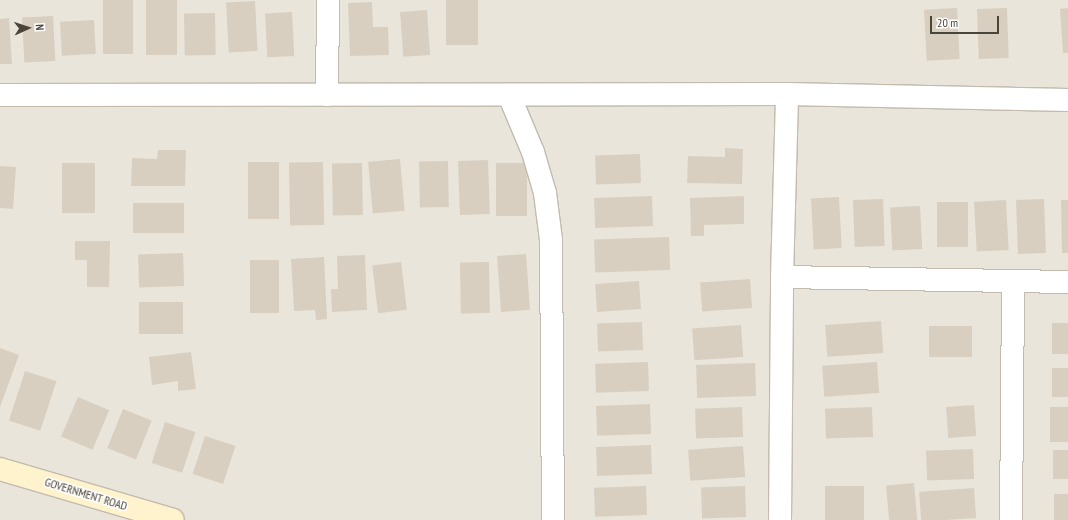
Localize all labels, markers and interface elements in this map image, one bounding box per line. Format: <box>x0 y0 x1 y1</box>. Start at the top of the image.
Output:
north arrow <box>8 8 48 48</box>
scale bar <box>932 8 1001 34</box>
text: 20 m <box>937 15 958 30</box>
text: N <box>33 24 47 31</box>
street label: GOVERNMENT ROAD <box>43 475 129 513</box>

